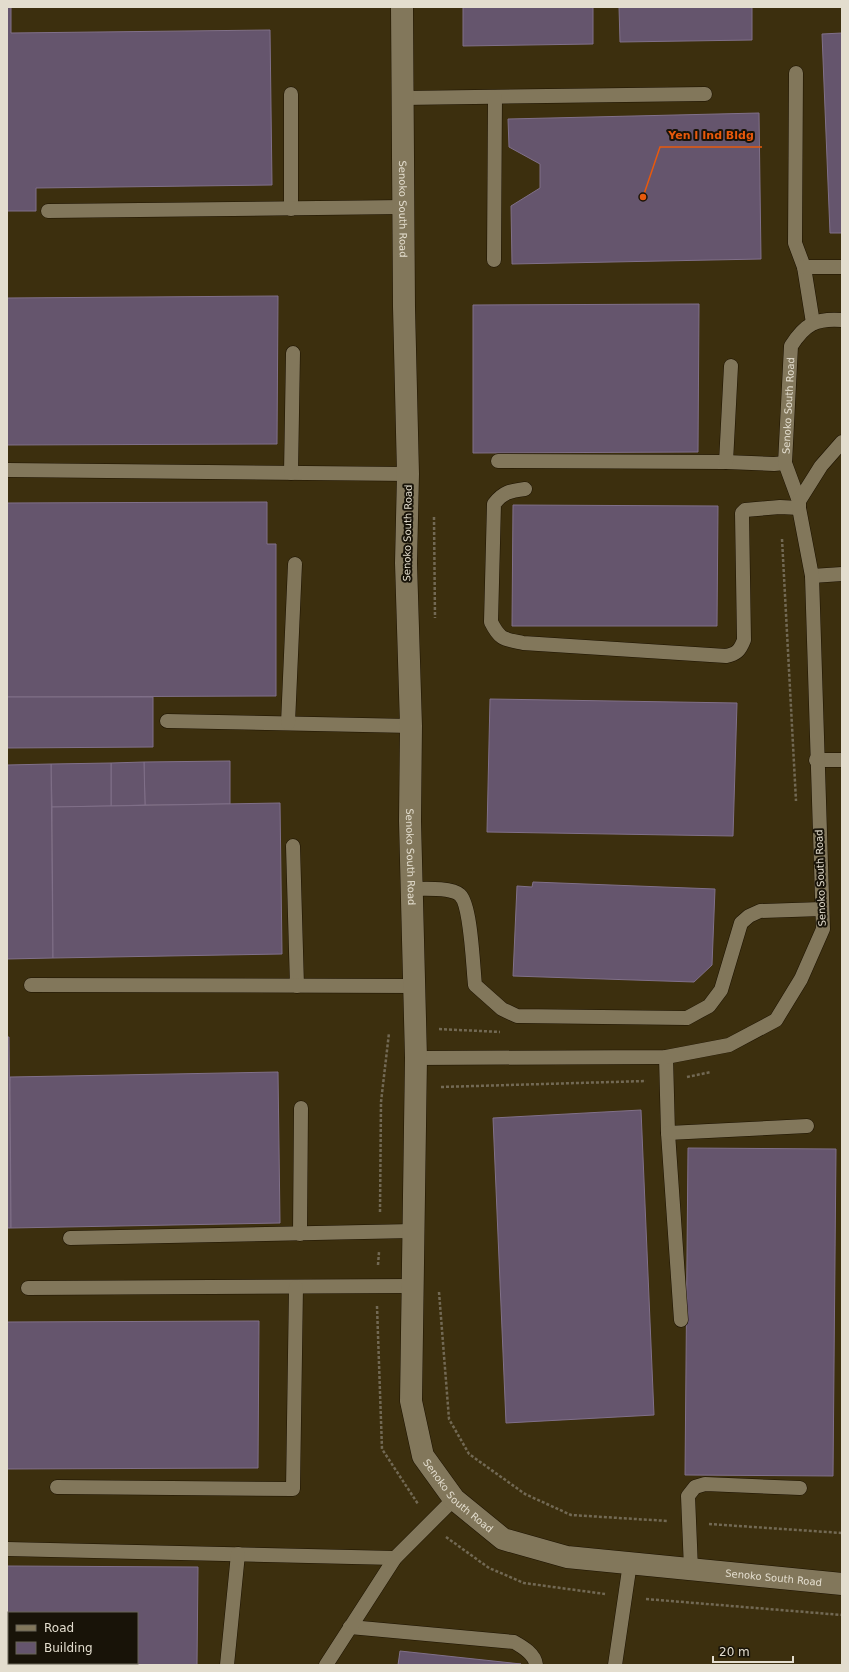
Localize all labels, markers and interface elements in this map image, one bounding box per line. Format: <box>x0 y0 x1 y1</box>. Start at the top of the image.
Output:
callout: Yen I Ind Bldg <box>660 124 762 147</box>
text: Yen I Ind Bldg <box>667 129 754 142</box>
street label: Senoko South Road <box>397 160 409 258</box>
street label: Senoko South Road <box>780 357 796 454</box>
street label: Senoko South Road <box>401 484 414 582</box>
street label: Senoko South Road <box>404 808 417 906</box>
street label: Senoko South Road <box>813 829 828 927</box>
street label: Senoko South Road <box>421 1457 495 1535</box>
street label: Senoko South Road <box>725 1568 823 1588</box>
legend <box>8 1612 138 1664</box>
text: Road <box>44 1621 74 1635</box>
scale bar <box>713 1638 793 1664</box>
text: Building <box>44 1641 93 1655</box>
text: 20 m <box>719 1645 750 1659</box>

